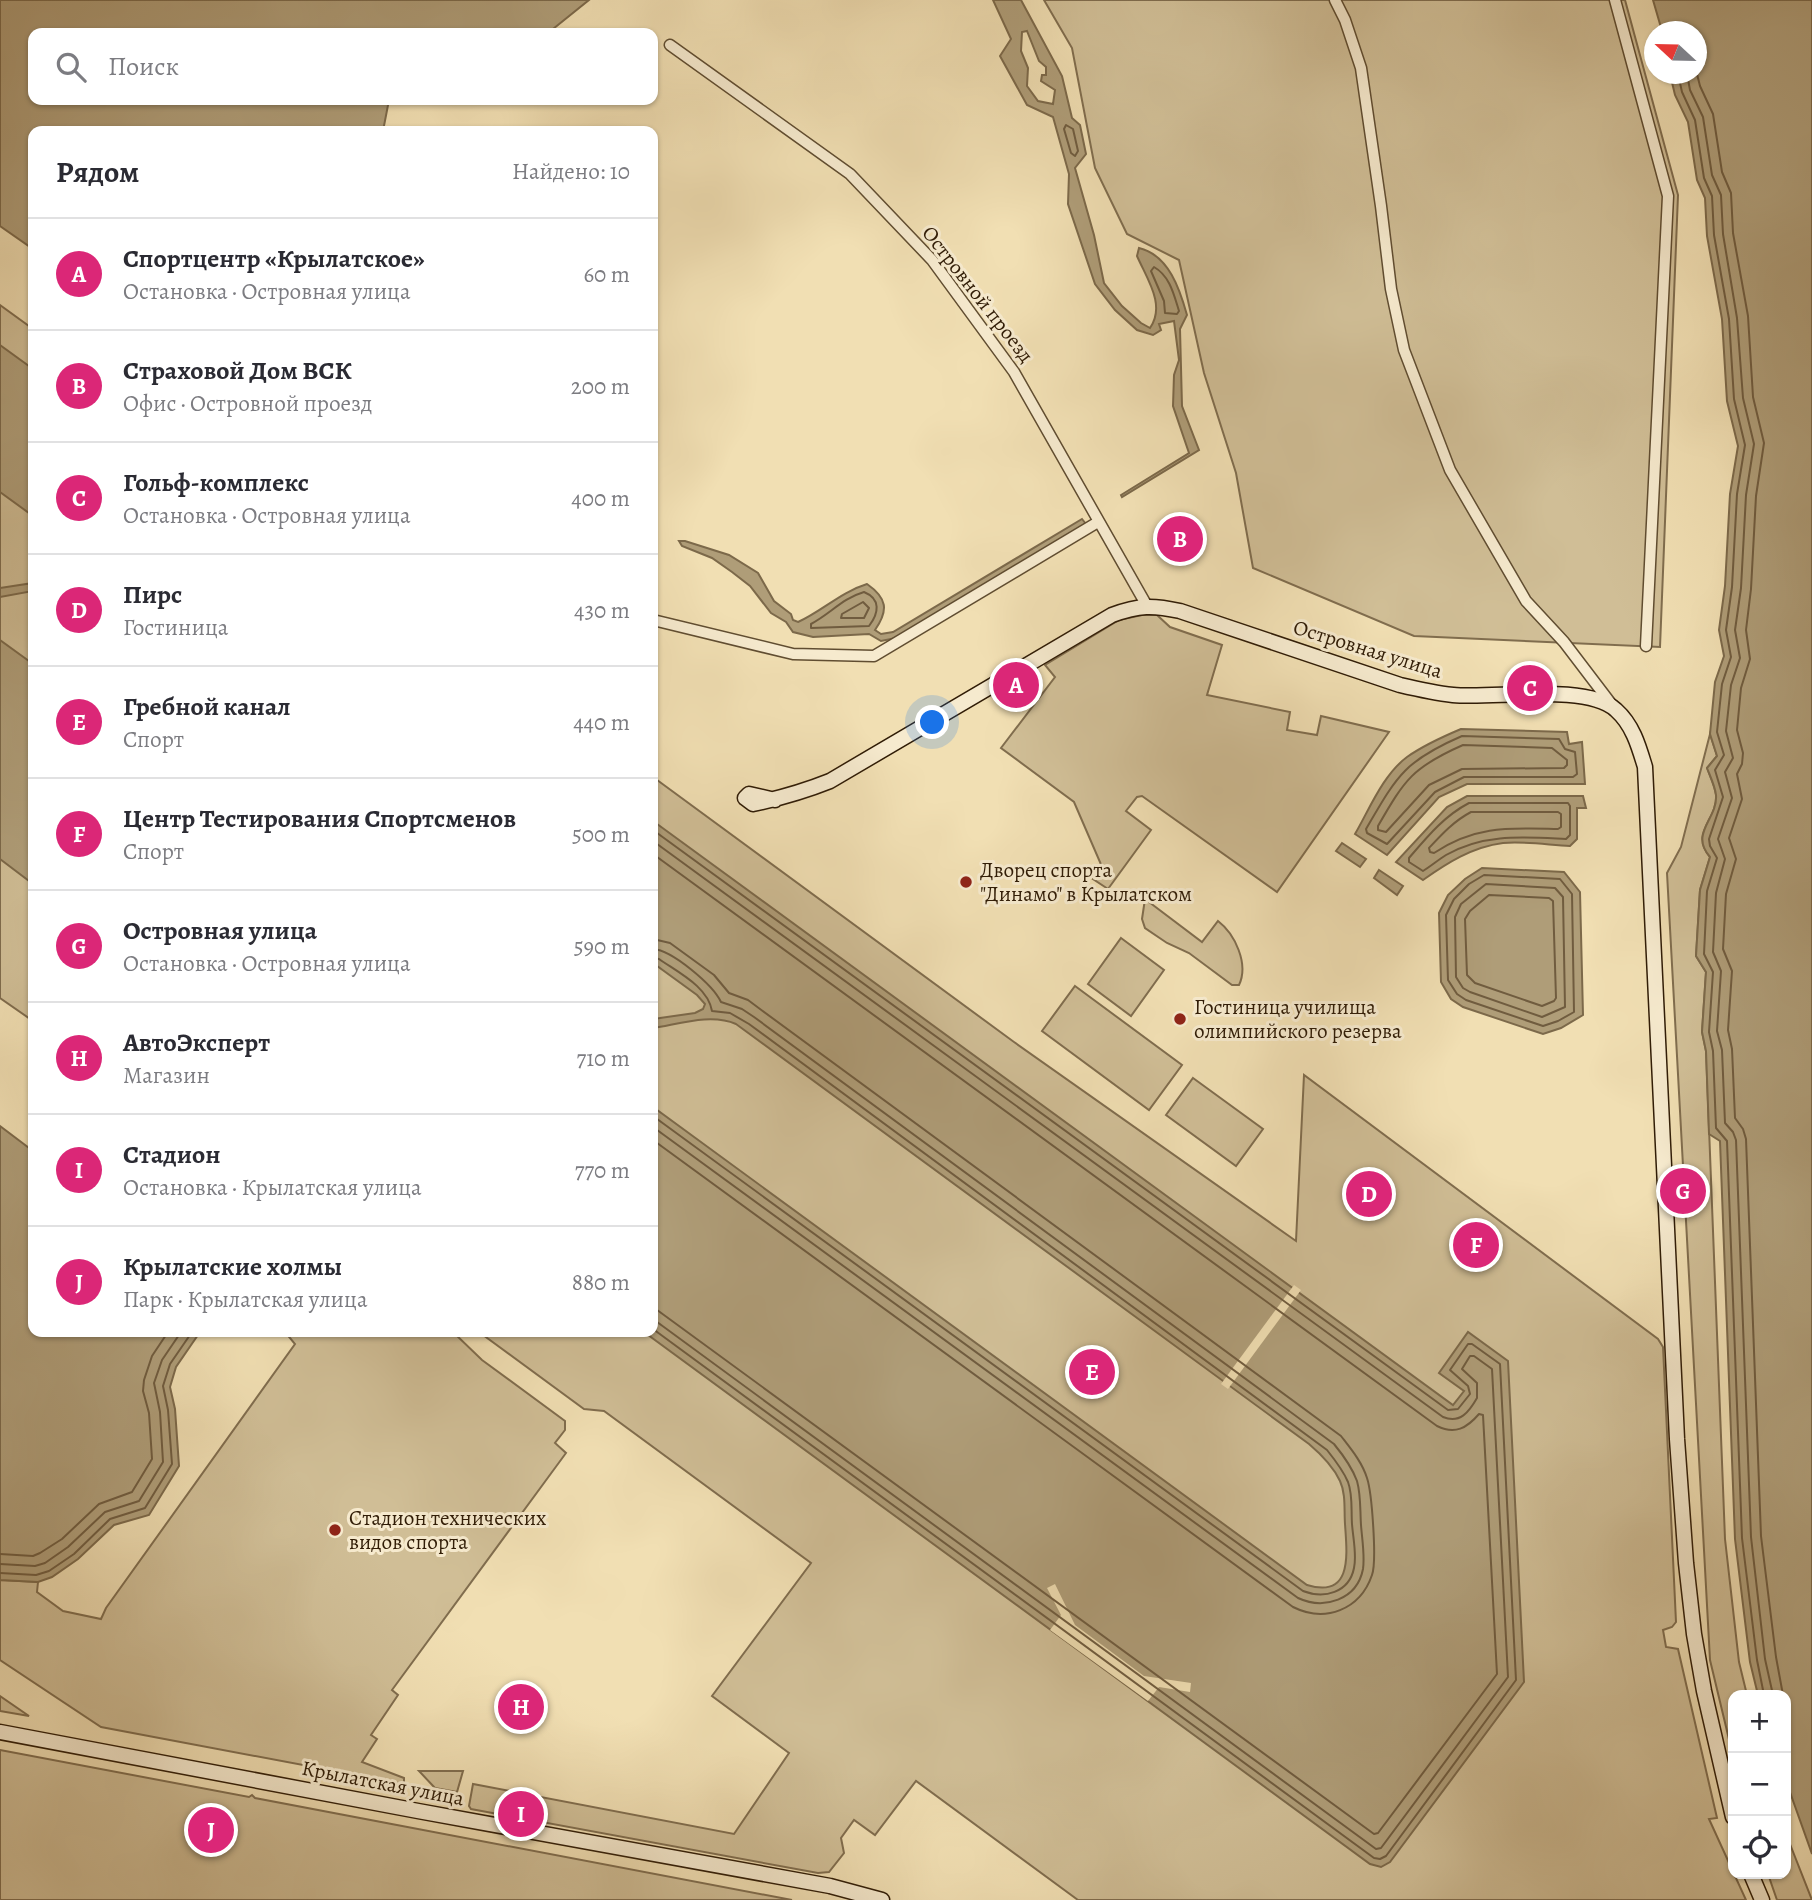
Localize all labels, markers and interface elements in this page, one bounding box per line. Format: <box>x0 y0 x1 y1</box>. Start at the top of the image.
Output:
north arrow <box>1644 21 1707 84</box>
search box <box>28 28 658 105</box>
icon: search <box>52 48 90 86</box>
text: Поиск <box>108 49 179 84</box>
text: Рядом <box>56 152 139 192</box>
text: Найдено: 10 <box>512 156 630 187</box>
street label: Островной проезд <box>916 220 1040 368</box>
text: Спортцентр «Крылатское» <box>123 241 425 276</box>
text: A <box>72 259 86 290</box>
text: 60 m <box>583 259 630 290</box>
text: Остановка · Островная улица <box>123 276 411 307</box>
text: Страховой Дом ВСК <box>123 353 352 388</box>
text: B <box>72 371 86 402</box>
text: 200 m <box>571 371 630 402</box>
text: Офис · Островной проезд <box>123 388 372 419</box>
text: Гольф-комплекс <box>123 465 309 500</box>
text: C <box>72 483 86 514</box>
text: 400 m <box>571 483 630 514</box>
text: Остановка · Островная улица <box>123 500 411 531</box>
pin: B <box>1157 513 1203 565</box>
text: Пирс <box>123 577 182 612</box>
text: D <box>71 595 87 626</box>
text: 430 m <box>574 595 630 626</box>
text: Гостиница <box>123 612 228 643</box>
street label: Островная улица <box>1290 613 1446 685</box>
pin: A <box>993 659 1039 711</box>
pin: C <box>1507 662 1553 714</box>
text: Гребной канал <box>123 689 291 724</box>
your location <box>915 705 949 739</box>
text: E <box>72 707 86 738</box>
text: 440 m <box>573 707 630 738</box>
text: Спорт <box>123 724 184 755</box>
text: Центр Тестирования Спортсменов <box>123 801 516 836</box>
text: F <box>73 819 85 850</box>
text: 500 m <box>572 819 630 850</box>
text: Спорт <box>123 836 184 867</box>
place label: Дворец спорта "Динамо" в Крылатском <box>980 856 1192 908</box>
marker: Дворец спорта "Динамо" в Крылатском <box>958 874 974 890</box>
text: Островная улица <box>123 913 317 948</box>
text: G <box>71 931 87 962</box>
text: 590 m <box>574 931 630 962</box>
text: Остановка · Островная улица <box>123 948 411 979</box>
place label: Гостиница училища олимпийского резерва <box>1194 993 1402 1045</box>
marker: Гостиница училища олимпийского резерва <box>1172 1011 1188 1027</box>
text: АвтоЭксперт <box>123 1025 270 1060</box>
text: H <box>70 1043 88 1074</box>
text: 710 m <box>577 1043 630 1074</box>
text: Магазин <box>123 1060 210 1091</box>
text: Стадион <box>123 1137 221 1172</box>
text: I <box>75 1155 83 1186</box>
text: 770 m <box>575 1155 630 1186</box>
pin: G <box>1660 1165 1706 1217</box>
pin: D <box>1346 1168 1392 1220</box>
text: Остановка · Крылатская улица <box>123 1172 422 1203</box>
pin: F <box>1453 1219 1499 1271</box>
text: Крылатские холмы <box>123 1249 342 1284</box>
text: J <box>75 1267 83 1298</box>
text: 880 m <box>572 1267 630 1298</box>
text: Парк · Крылатская улица <box>123 1284 368 1315</box>
pin: E <box>1069 1346 1115 1398</box>
place label: Стадион технических видов спорта <box>349 1504 547 1556</box>
marker: Стадион технических видов спорта <box>327 1522 343 1538</box>
pin: H <box>498 1681 544 1733</box>
map controls <box>1728 1690 1791 1879</box>
button: + <box>1728 1690 1791 1753</box>
button: − <box>1728 1753 1791 1816</box>
street label: Крылатская улица <box>300 1754 467 1813</box>
pin: I <box>498 1788 544 1840</box>
pin: J <box>188 1804 234 1856</box>
button: locate <box>1728 1816 1791 1879</box>

